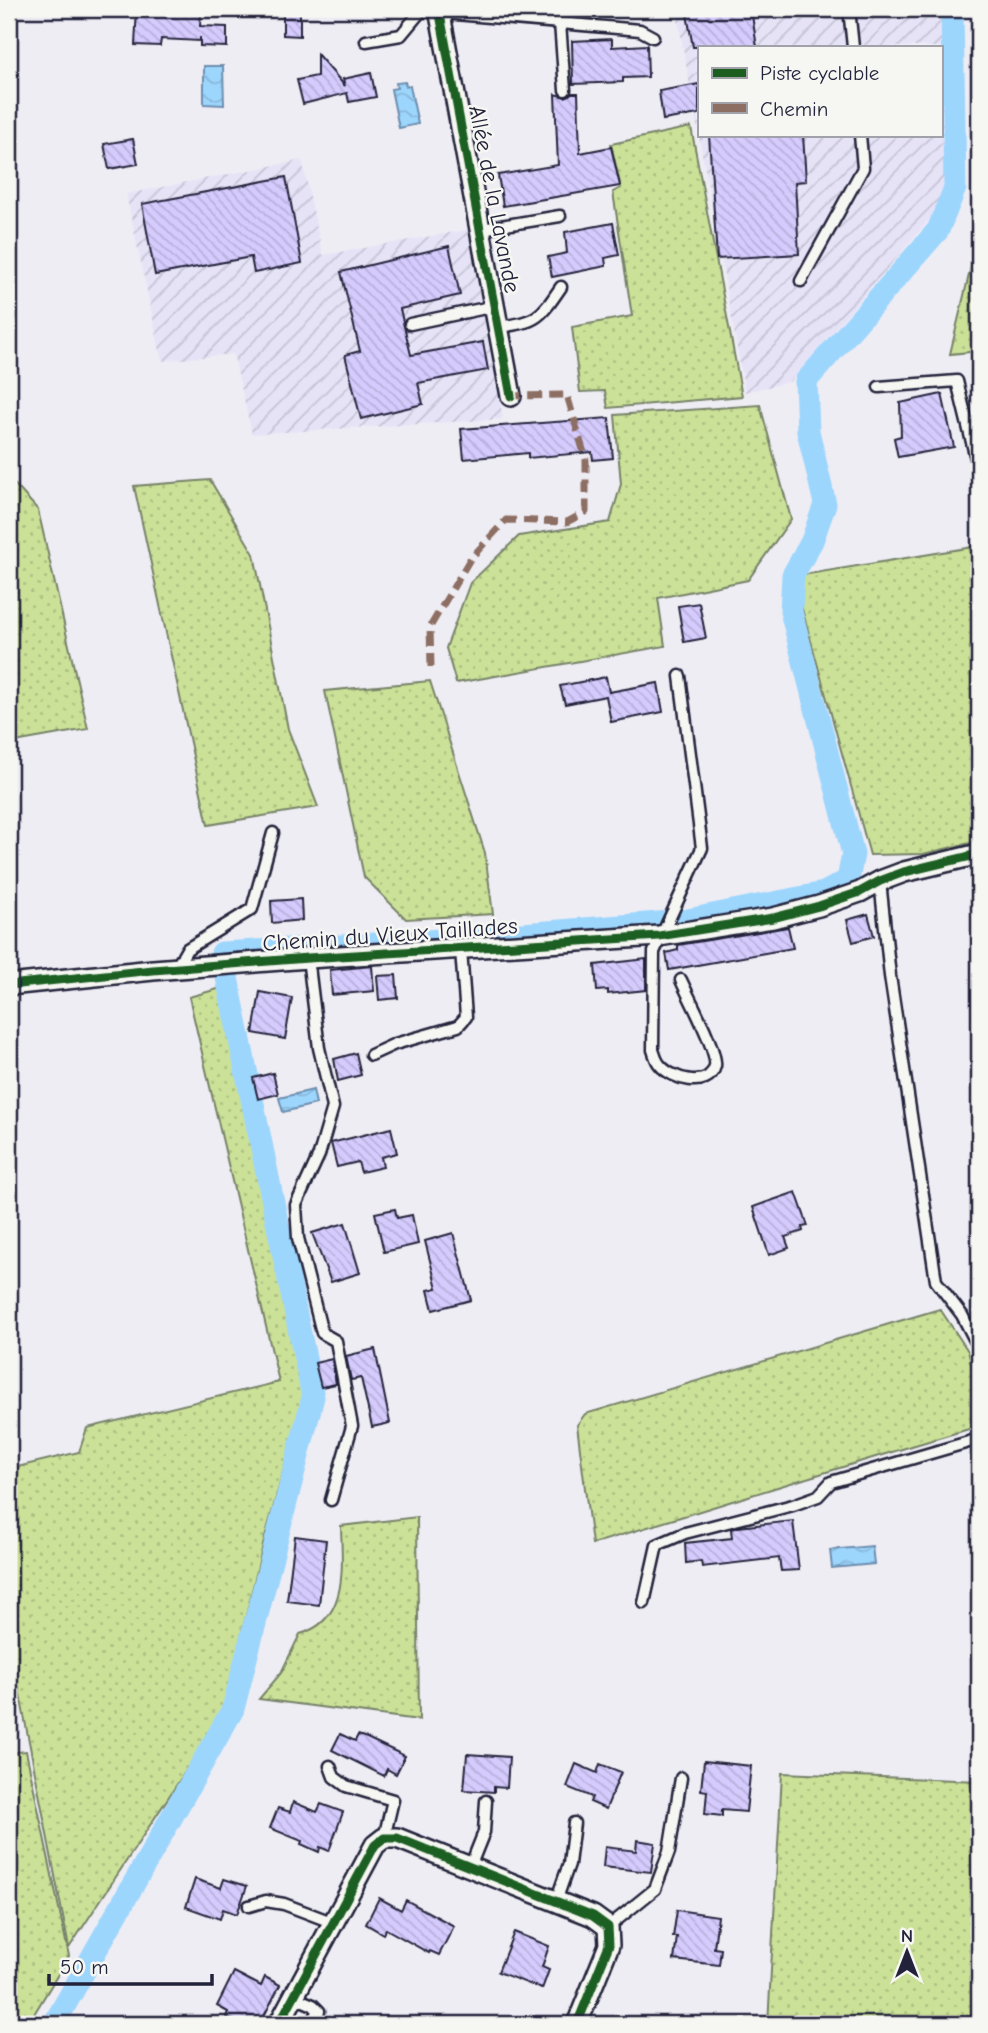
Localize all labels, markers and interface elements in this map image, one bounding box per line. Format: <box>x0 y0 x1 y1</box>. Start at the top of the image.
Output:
legend <box>698 46 942 136</box>
text: Piste cyclable <box>760 61 879 85</box>
text: Chemin <box>760 97 828 121</box>
street label: Allée de la Lavande <box>463 103 526 295</box>
street label: Chemin du Vieux Taillades <box>261 912 519 957</box>
north arrow <box>872 1918 942 1988</box>
text: N <box>901 1925 913 1947</box>
scale bar <box>49 1942 212 1986</box>
text: 50 m <box>60 1955 109 1979</box>

